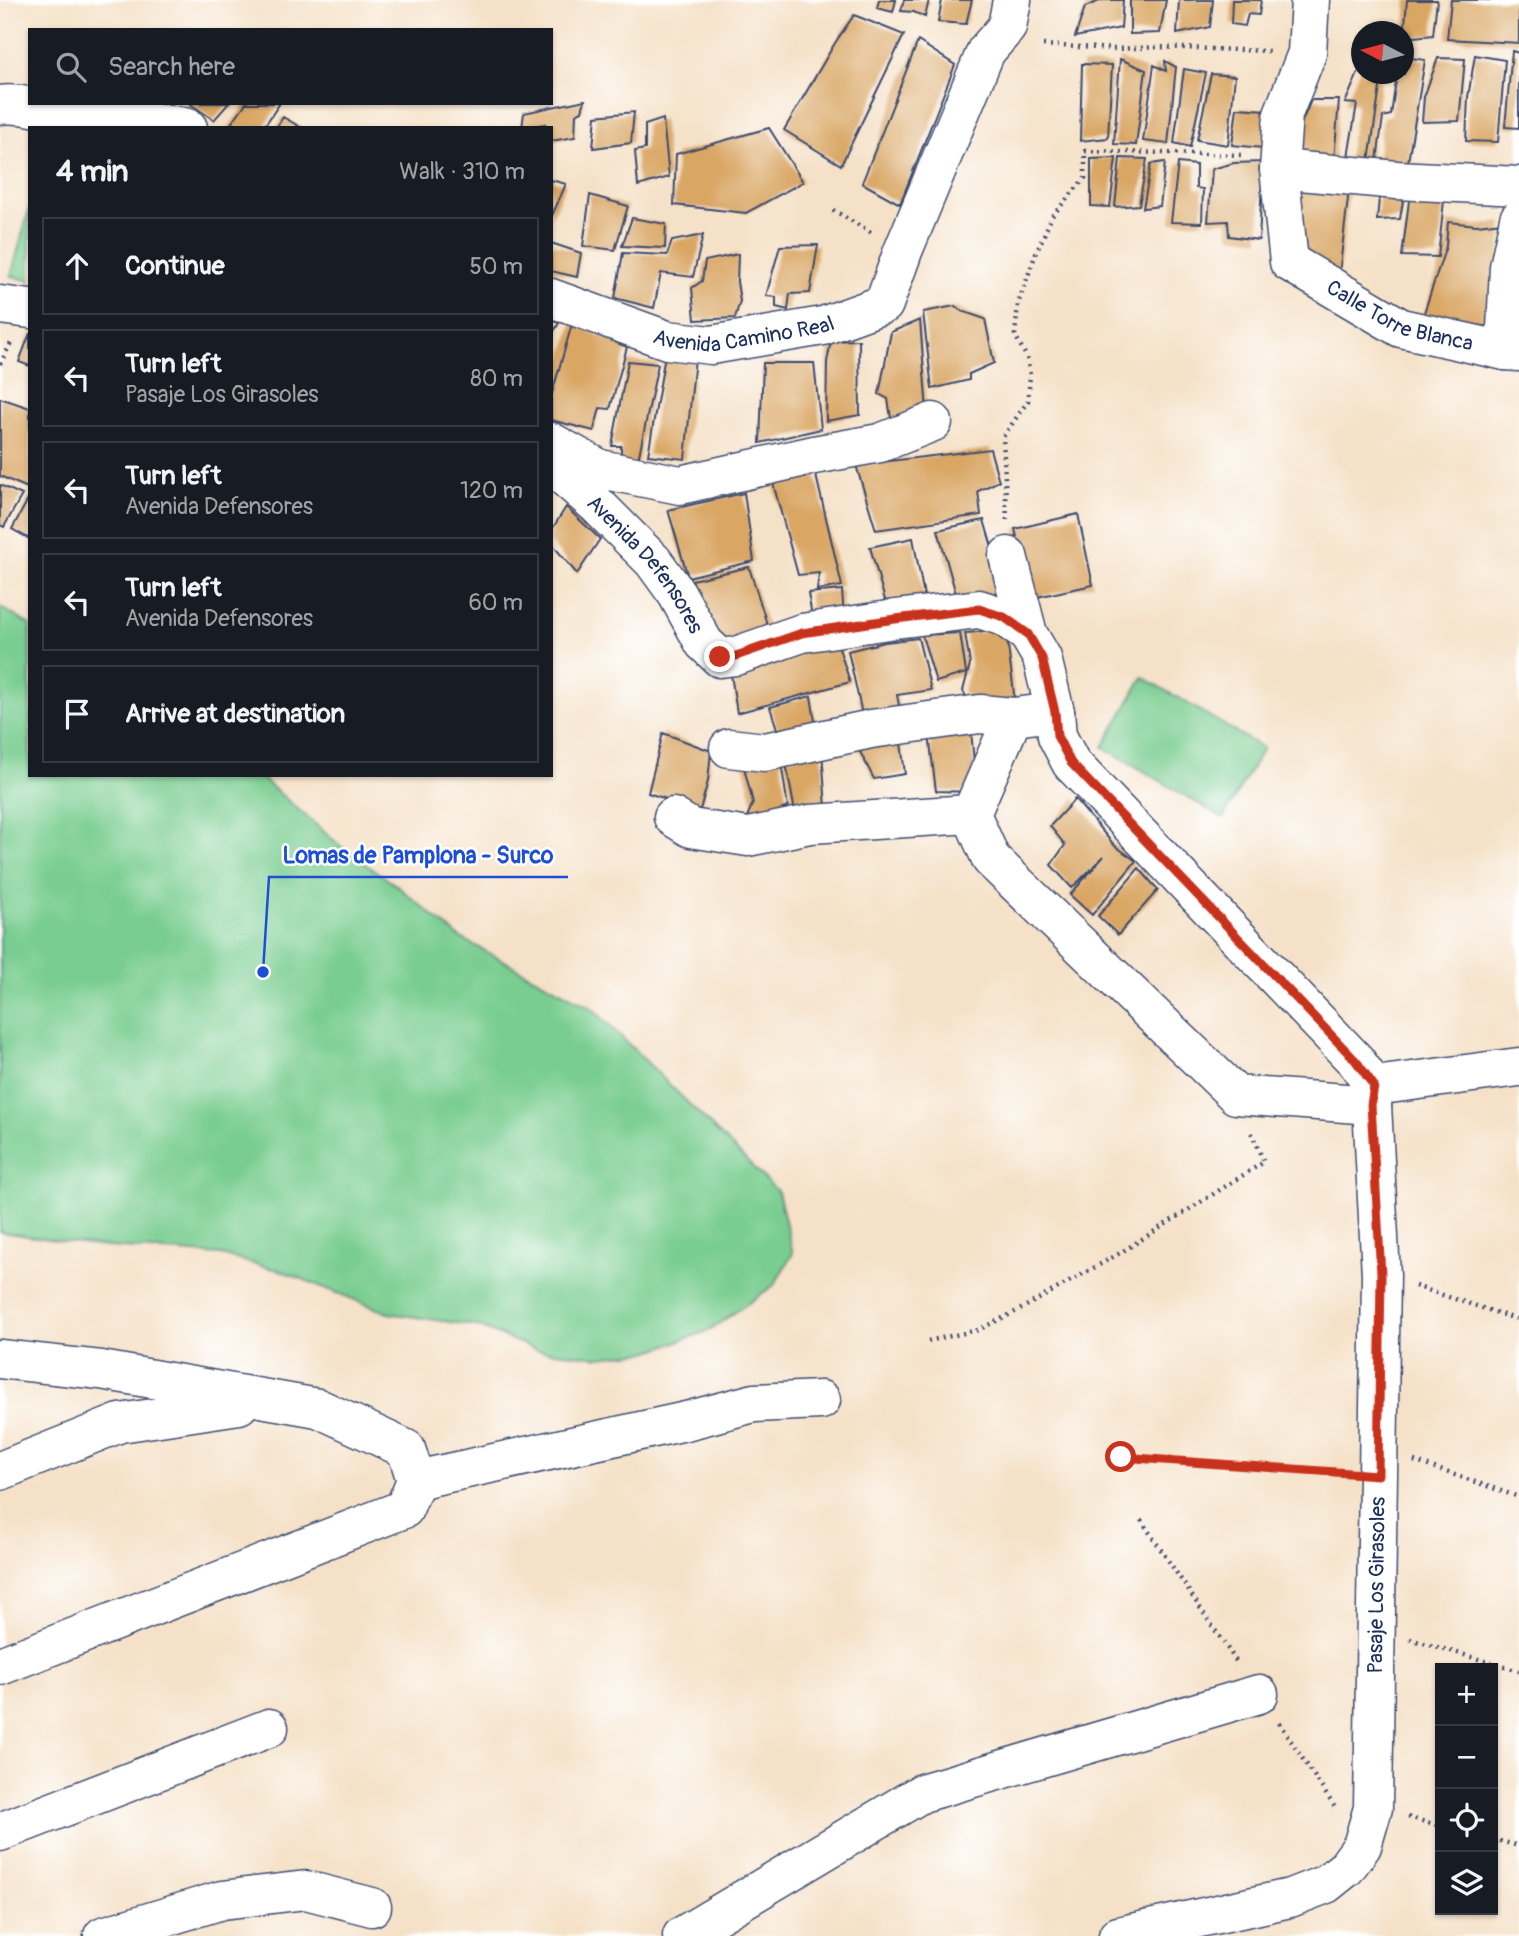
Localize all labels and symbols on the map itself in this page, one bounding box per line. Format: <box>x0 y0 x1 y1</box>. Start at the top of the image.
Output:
north arrow <box>1351 21 1414 84</box>
street label: Calle Torre Blanca <box>1322 274 1476 357</box>
street label: Avenida Camino Real <box>650 310 838 358</box>
street label: Avenida Defensores <box>581 489 710 639</box>
route end <box>704 641 735 672</box>
callout: Lomas de Pamplona - Surco <box>269 833 568 877</box>
text: Lomas de Pamplona - Surco <box>283 841 554 870</box>
route start <box>1105 1441 1136 1472</box>
street label: Pasaje Los Girasoles <box>1362 1496 1391 1674</box>

